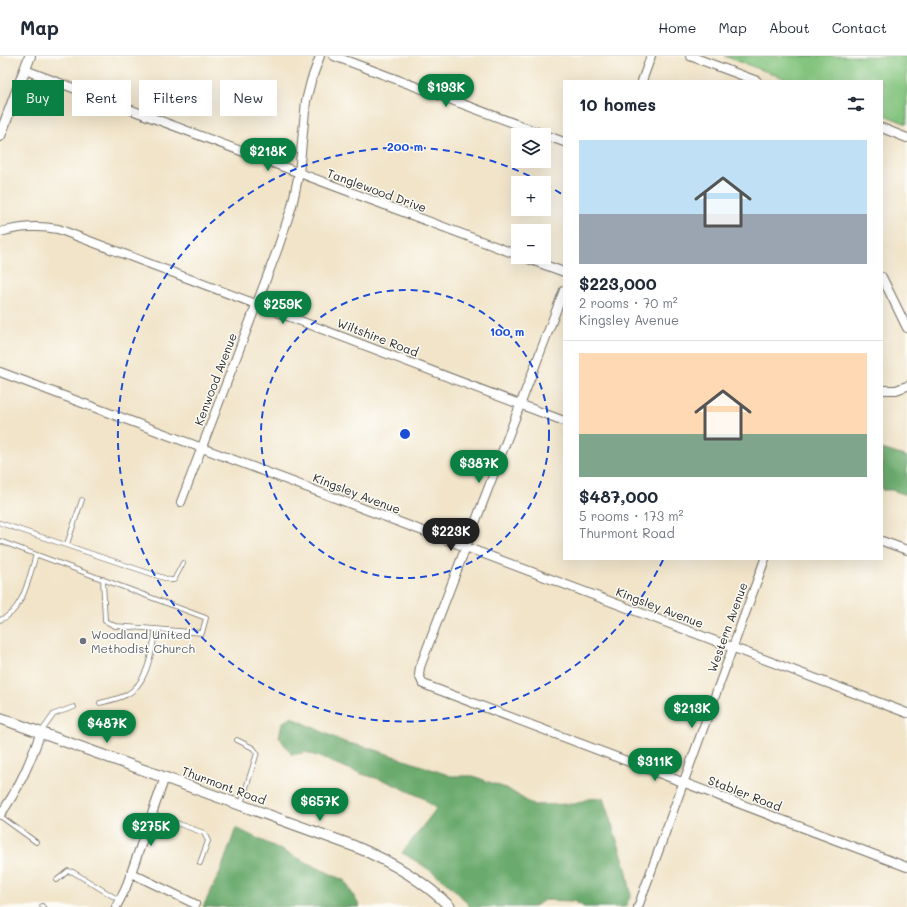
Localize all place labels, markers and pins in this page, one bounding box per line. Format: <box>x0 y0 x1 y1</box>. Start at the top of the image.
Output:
pin: $193K <box>418 74 474 108</box>
pin: $218K <box>240 138 296 172</box>
pin: $259K <box>255 291 311 325</box>
centre of rings <box>398 427 412 441</box>
pin: $387K <box>451 450 507 484</box>
pin: $223K <box>423 518 479 552</box>
place label: Woodland United Methodist Church <box>91 626 195 656</box>
marker: Woodland United Methodist Church <box>78 636 88 646</box>
pin: $213K <box>664 695 720 729</box>
pin: $487K <box>79 710 135 744</box>
pin: $311K <box>627 748 683 782</box>
pin: $657K <box>292 788 348 822</box>
pin: $275K <box>123 813 179 847</box>

